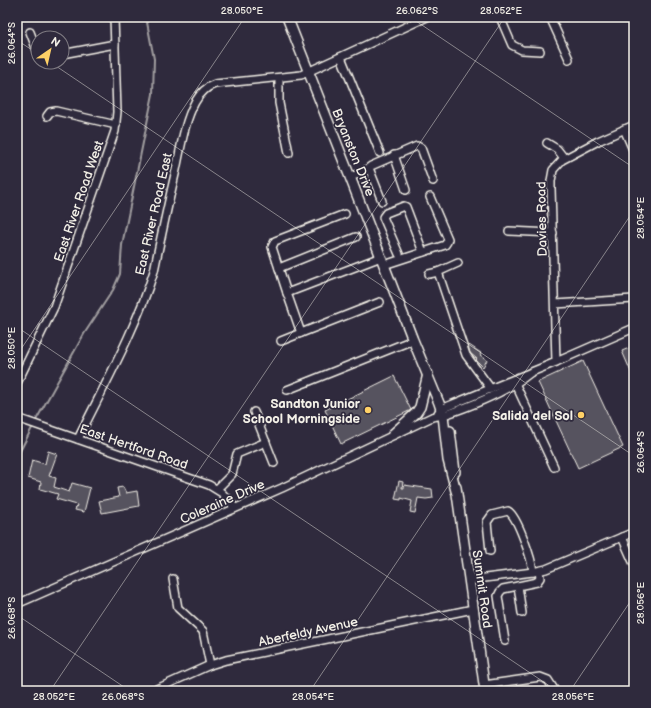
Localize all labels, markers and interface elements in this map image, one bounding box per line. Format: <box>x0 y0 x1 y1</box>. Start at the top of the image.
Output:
text: 28.050°E <box>221 5 264 17</box>
text: 26.062°S <box>396 5 438 17</box>
text: 28.052°E <box>480 5 522 17</box>
text: 26.064°S <box>6 22 18 64</box>
north arrow <box>30 30 70 70</box>
text: N <box>48 34 62 50</box>
street label: Bryanston Drive <box>328 106 378 199</box>
street label: East River Road West <box>51 138 107 264</box>
street label: East River Road East <box>132 152 176 277</box>
street label: Davies Road <box>533 181 551 257</box>
text: 28.054°E <box>635 197 647 239</box>
text: 28.050°E <box>6 326 18 369</box>
place label: Sandton Junior School Morningside <box>243 396 361 427</box>
marker: Sandton Junior School Morningside <box>363 405 373 415</box>
place label: Salida del Sol <box>492 408 573 424</box>
marker: Salida del Sol <box>576 410 586 420</box>
street label: East Hertford Road <box>77 421 190 473</box>
text: 26.064°S <box>635 431 647 473</box>
street label: Coleraine Drive <box>178 476 268 528</box>
street label: Summit Road <box>469 549 495 629</box>
text: 28.056°E <box>635 581 647 624</box>
text: 26.068°S <box>6 597 18 639</box>
street label: Aberfeldy Avenue <box>257 614 360 650</box>
text: 28.052°E <box>33 691 75 703</box>
text: 26.068°S <box>102 691 144 703</box>
text: 28.054°E <box>292 691 334 703</box>
text: 28.056°E <box>552 691 595 703</box>

